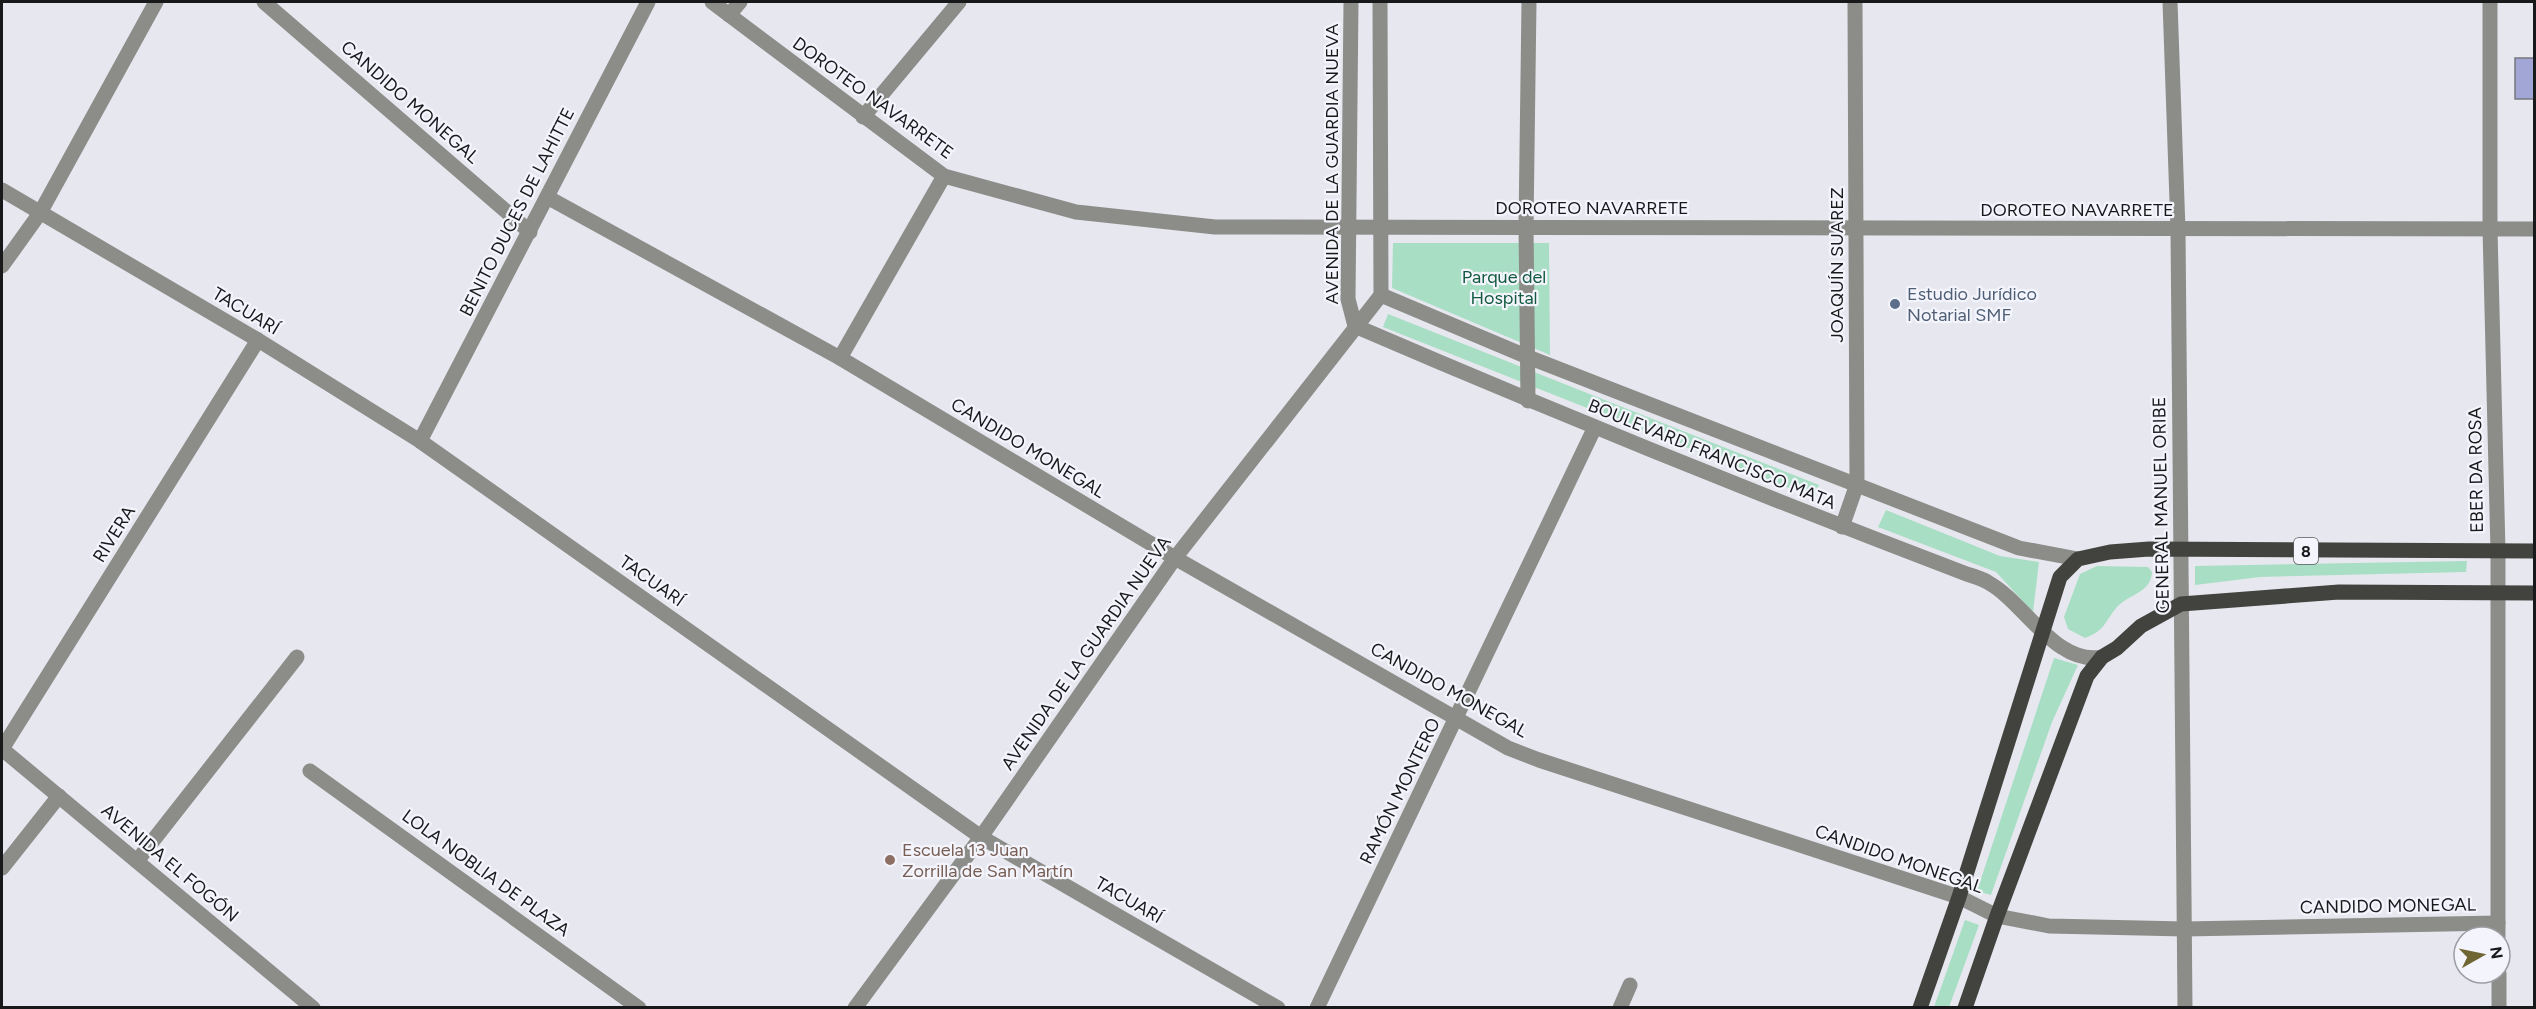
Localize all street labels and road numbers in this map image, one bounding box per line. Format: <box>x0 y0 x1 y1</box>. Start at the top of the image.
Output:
street label: AVENIDA DE LA GUARDIA NUEVA <box>1321 24 1343 304</box>
street label: DOROTEO NAVARRETE <box>788 32 958 164</box>
street label: CANDIDO MONEGAL <box>336 36 484 168</box>
street label: BENITO DUCES DE LAHITTE <box>455 104 579 320</box>
street label: JOAQUÍN SUAREZ <box>1826 188 1848 342</box>
street label: DOROTEO NAVARRETE <box>1495 197 1689 219</box>
street label: DOROTEO NAVARRETE <box>1980 199 2174 221</box>
street label: TACUARÍ <box>208 282 285 340</box>
street label: CANDIDO MONEGAL <box>947 393 1110 503</box>
street label: BOULEVARD FRANCISCO MATA <box>1585 394 1839 514</box>
street label: GENERAL MANUEL ORIBE <box>2148 397 2174 613</box>
street label: EBER DA ROSA <box>2464 407 2488 533</box>
street label: RIVERA <box>88 502 140 566</box>
street label: AVENIDA DE LA GUARDIA NUEVA <box>996 532 1176 774</box>
road number: 8 <box>2294 538 2318 564</box>
street label: TACUARÍ <box>615 551 690 612</box>
street label: CANDIDO MONEGAL <box>1367 638 1532 743</box>
street label: RAMÓN MONTERO <box>1355 714 1445 868</box>
street label: AVENIDA EL FOGÓN <box>97 799 243 927</box>
street label: LOLA NOBLIA DE PLAZA <box>398 805 574 941</box>
street label: CANDIDO MONEGAL <box>1812 820 1986 898</box>
street label: TACUARÍ <box>1091 872 1168 929</box>
street label: CANDIDO MONEGAL <box>2300 893 2477 919</box>

